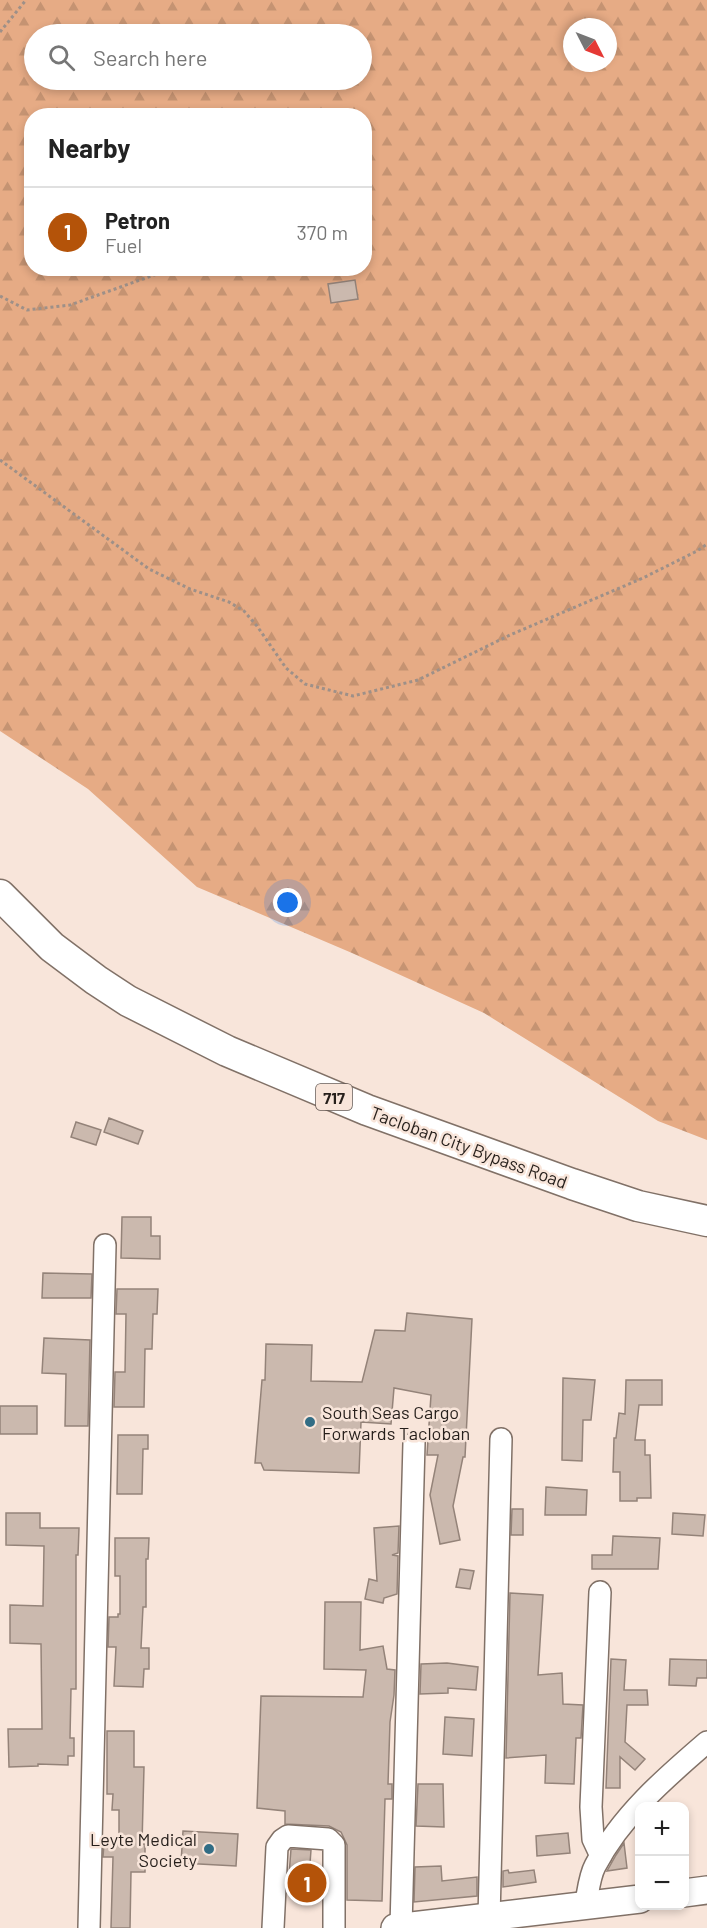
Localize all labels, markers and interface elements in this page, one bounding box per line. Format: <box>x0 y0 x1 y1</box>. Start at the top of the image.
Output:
north arrow <box>563 18 617 72</box>
search box <box>24 24 372 90</box>
icon: search <box>45 41 78 74</box>
text: Search here <box>93 44 207 70</box>
text: Nearby <box>48 132 130 163</box>
text: Petron <box>105 207 170 233</box>
text: 1 <box>64 220 71 244</box>
text: 370 m <box>296 220 348 244</box>
text: Fuel <box>105 233 142 257</box>
your location <box>273 888 302 917</box>
road number: 717 <box>316 1084 352 1110</box>
street label: Tacloban City Bypass Road <box>368 1101 570 1193</box>
place label: South Seas Cargo Forwards Tacloban <box>322 1401 470 1444</box>
marker: South Seas Cargo Forwards Tacloban <box>303 1415 317 1429</box>
map controls <box>635 1802 689 1910</box>
button: + <box>635 1802 689 1856</box>
place label: Leyte Medical Society <box>90 1828 197 1871</box>
marker: Leyte Medical Society <box>202 1842 216 1856</box>
button: − <box>635 1856 689 1910</box>
pin: 1 <box>288 1860 326 1906</box>

